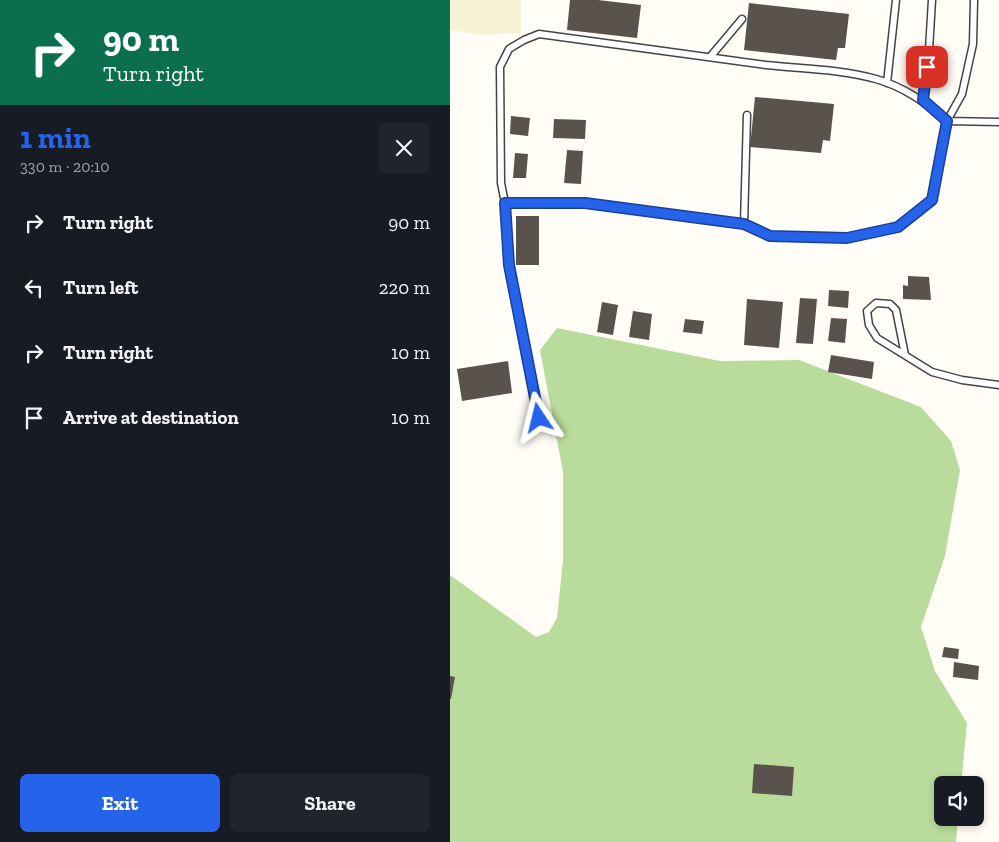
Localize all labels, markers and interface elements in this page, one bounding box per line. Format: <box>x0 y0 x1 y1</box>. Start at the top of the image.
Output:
text: 90 m <box>103 18 179 60</box>
icon: right <box>20 20 85 85</box>
pin <box>906 46 948 88</box>
icon: arrive <box>913 53 941 81</box>
text: Turn right <box>103 60 204 87</box>
text: 1 min <box>20 120 91 156</box>
button: close <box>378 122 430 174</box>
text: 330 m · 20:10 <box>20 157 110 176</box>
icon: right <box>20 209 48 237</box>
text: Turn right <box>63 211 153 234</box>
text: 90 m <box>388 211 430 234</box>
icon: left <box>20 274 48 302</box>
text: Turn left <box>63 276 138 299</box>
text: 220 m <box>379 276 430 299</box>
icon: right <box>20 339 48 367</box>
text: Turn right <box>63 341 153 364</box>
text: 10 m <box>391 341 430 364</box>
position arrow <box>512 391 564 443</box>
icon: arrive <box>20 404 48 432</box>
text: Arrive at destination <box>63 406 239 429</box>
text: 10 m <box>391 406 430 429</box>
button: Exit <box>20 774 220 832</box>
button: Share <box>230 774 430 832</box>
map controls <box>934 776 984 826</box>
button: sound <box>934 776 984 826</box>

